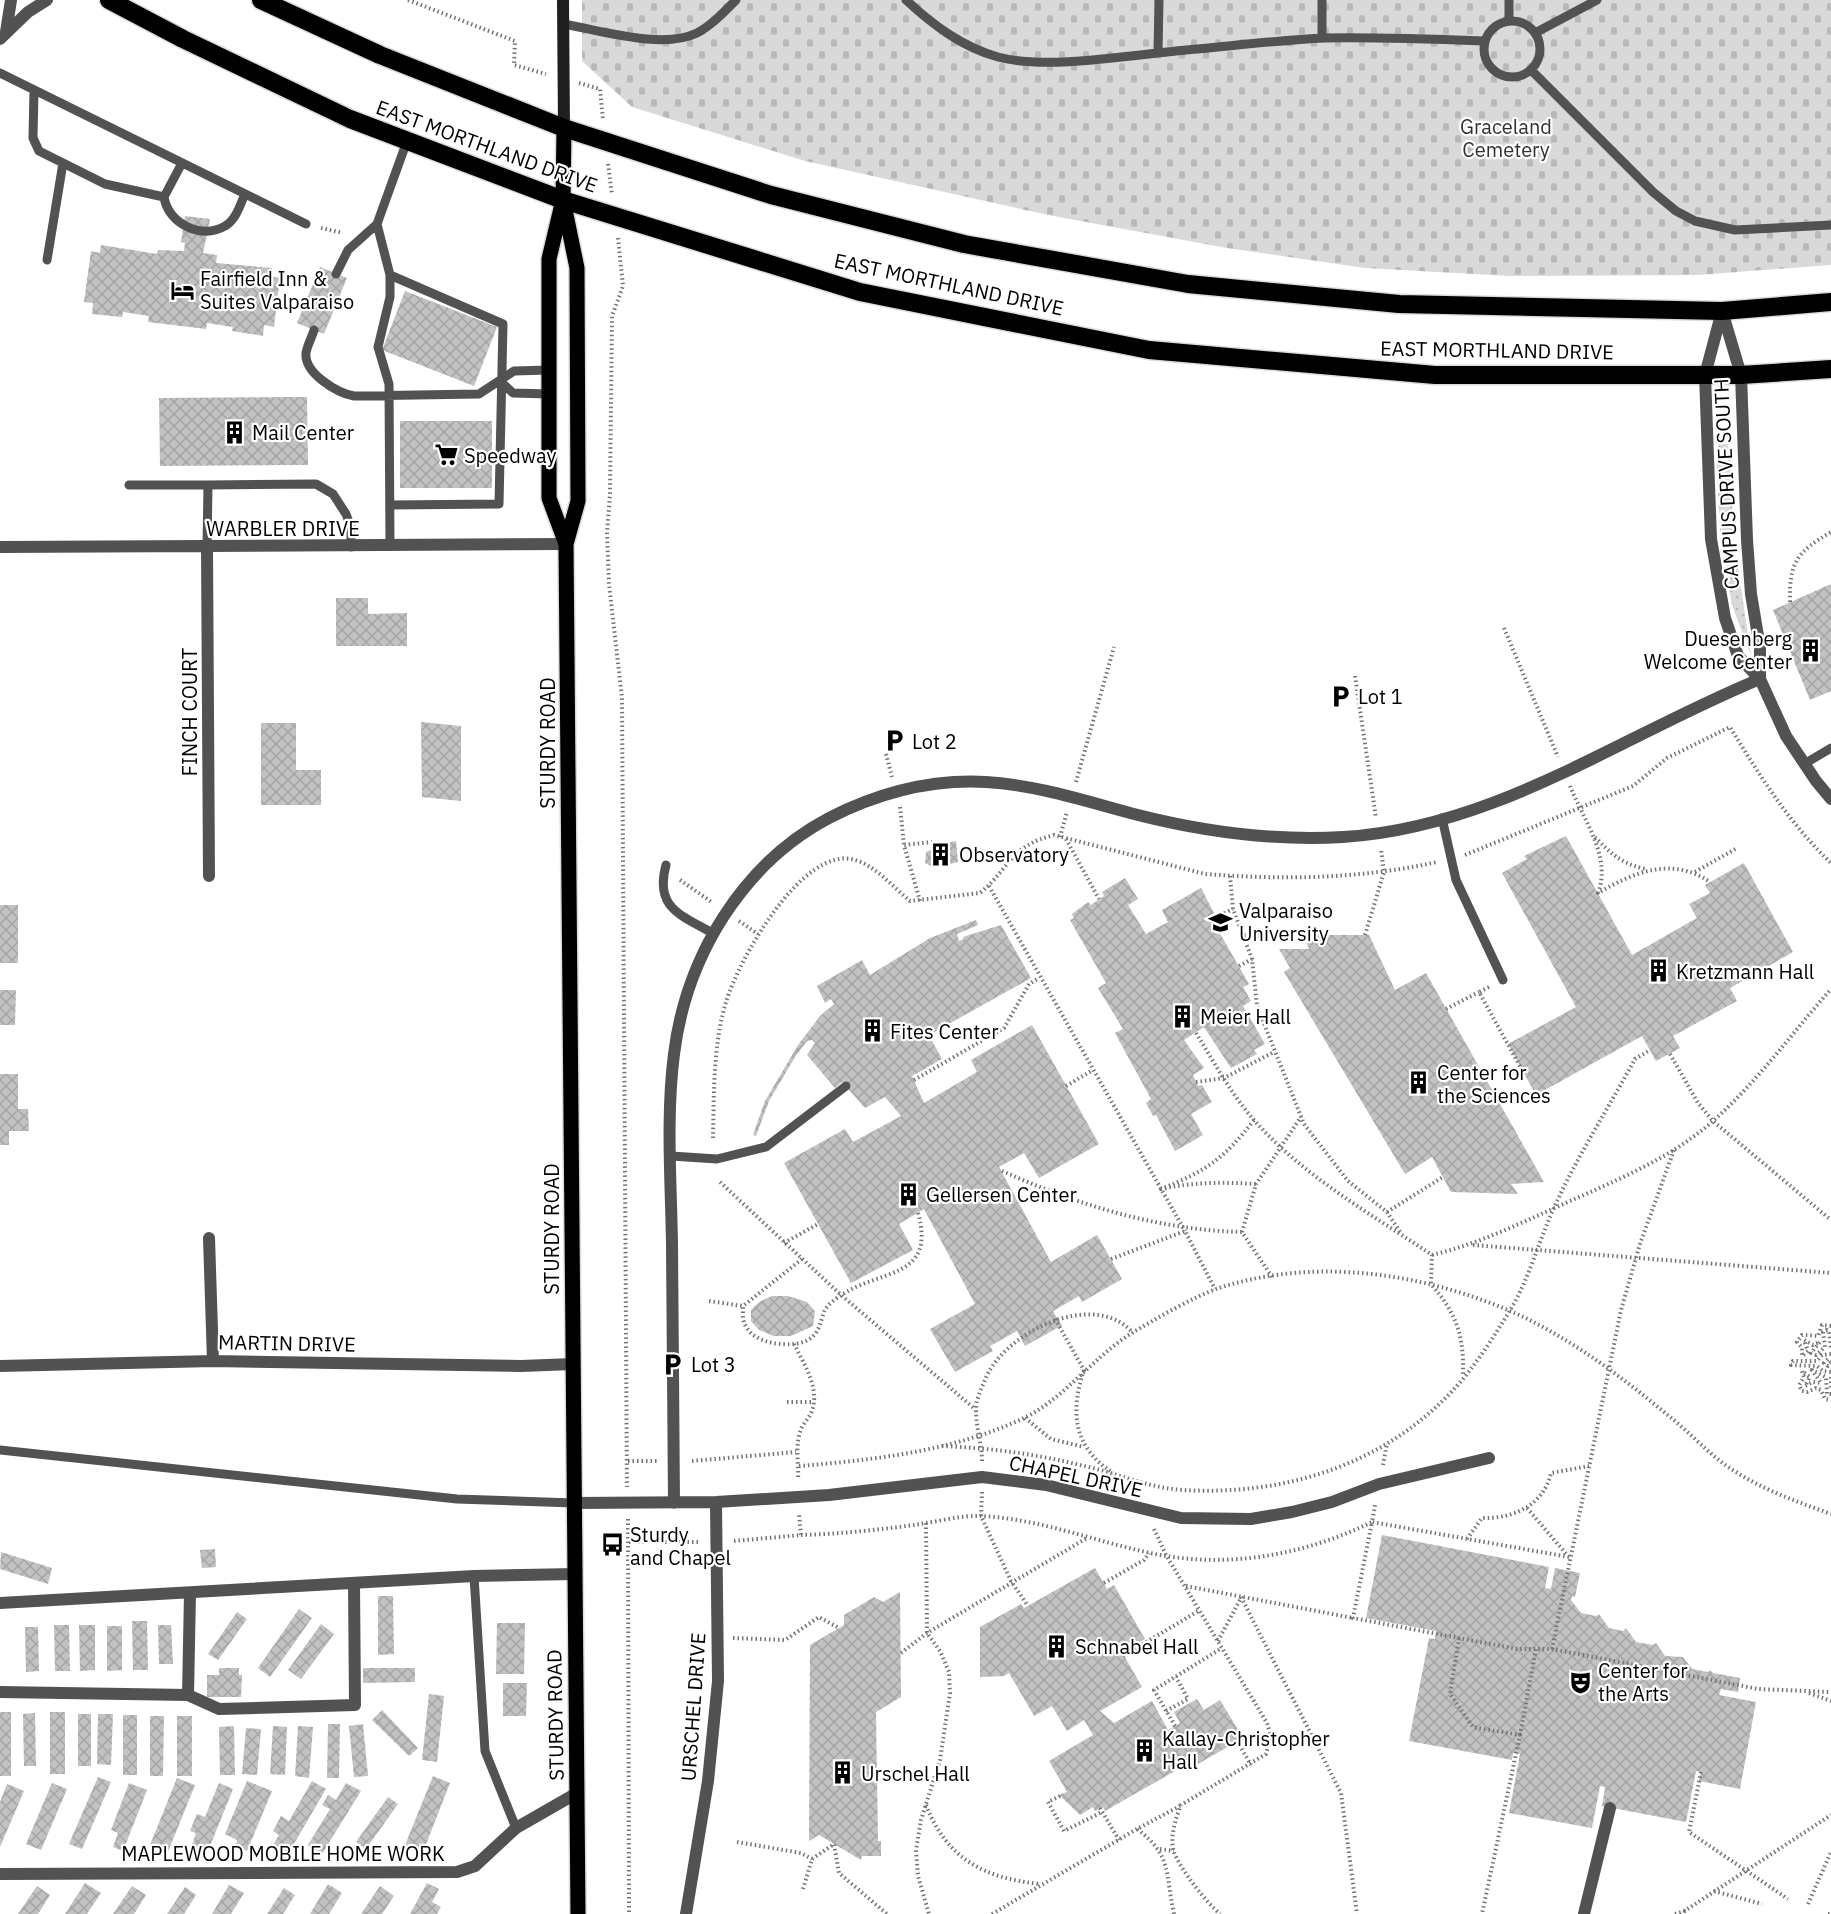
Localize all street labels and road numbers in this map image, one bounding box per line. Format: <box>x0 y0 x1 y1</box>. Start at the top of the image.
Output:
street label: EAST MORTHLAND DRIVE <box>372 93 602 199</box>
street label: EAST MORTHLAND DRIVE <box>832 246 1066 322</box>
street label: EAST MORTHLAND DRIVE <box>1380 334 1614 366</box>
street label: CAMPUS DRIVE SOUTH <box>1707 378 1745 590</box>
street label: WARBLER DRIVE <box>206 515 360 542</box>
street label: FINCH COURT <box>176 648 203 776</box>
street label: STURDY ROAD <box>534 677 561 809</box>
street label: STURDY ROAD <box>538 1163 565 1295</box>
street label: MARTIN DRIVE <box>218 1328 356 1358</box>
street label: CHAPEL DRIVE <box>1007 1449 1145 1503</box>
street label: URSCHEL DRIVE <box>674 1632 712 1782</box>
street label: STURDY ROAD <box>540 1649 570 1781</box>
street label: MAPLEWOOD MOBILE HOME WORK <box>121 1840 445 1867</box>

